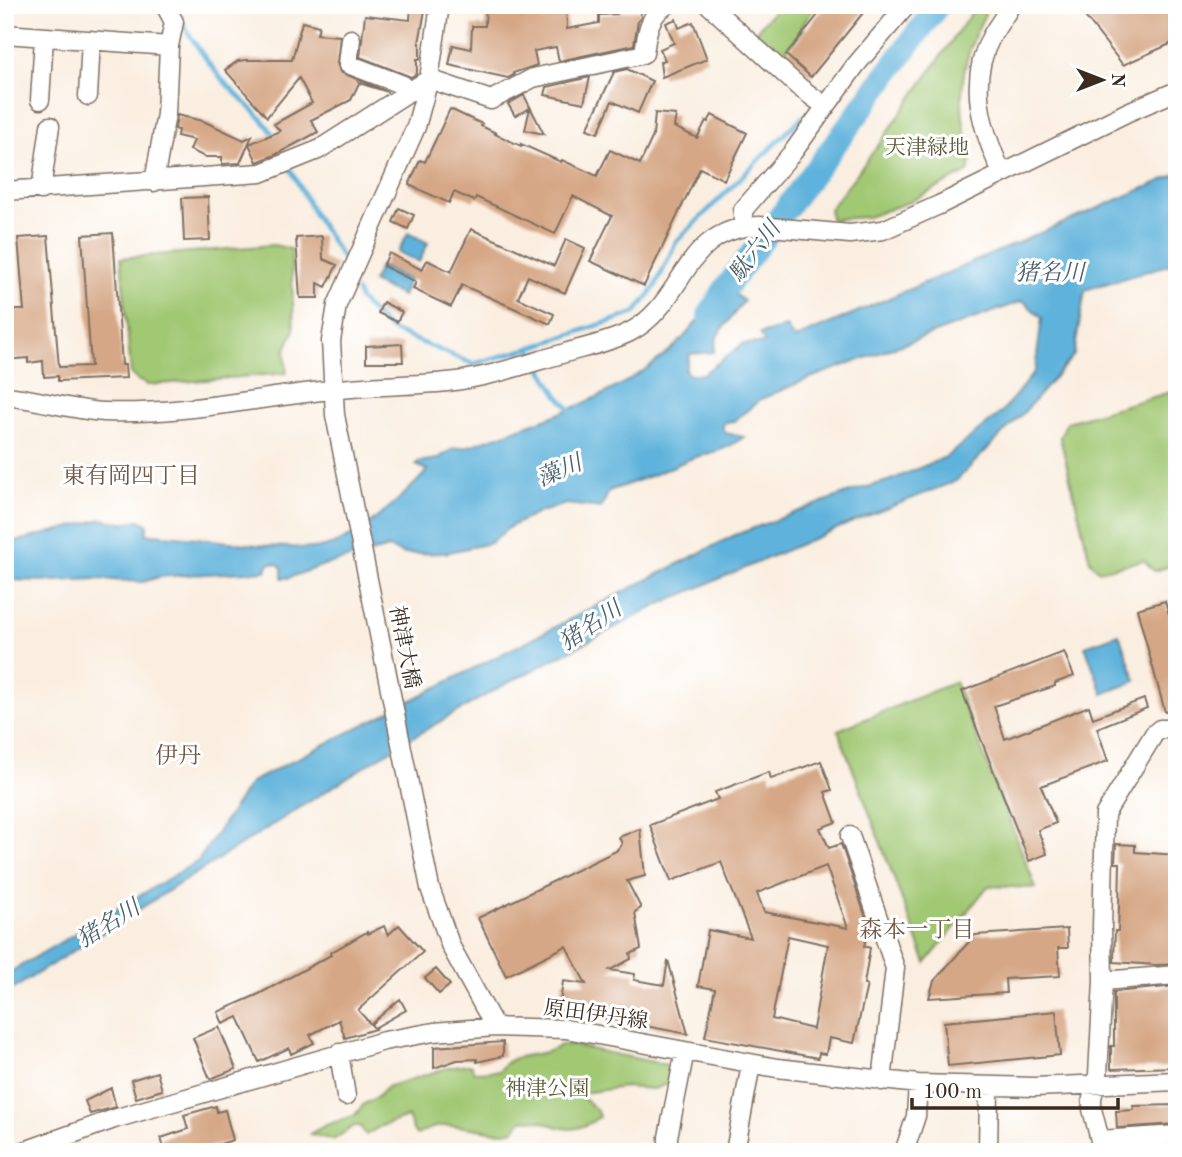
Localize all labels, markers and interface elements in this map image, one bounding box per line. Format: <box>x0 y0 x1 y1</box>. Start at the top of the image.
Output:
north arrow <box>1066 46 1136 116</box>
text: N <box>1107 73 1126 88</box>
park label: 天津緑地 <box>885 136 969 159</box>
water label: 駄六川 <box>724 214 787 286</box>
water label: 猪名川 <box>1016 260 1088 285</box>
water label: 藻川 <box>533 449 588 491</box>
district label: 東有岡四丁目 <box>62 463 200 488</box>
water label: 猪名川 <box>555 594 628 655</box>
street label: 神津大橋 <box>385 604 424 691</box>
district label: 伊丹 <box>155 743 201 768</box>
water label: 猪名川 <box>72 893 147 952</box>
district label: 森本一丁目 <box>860 917 975 942</box>
street label: 原田伊丹線 <box>542 996 650 1033</box>
scale bar <box>912 1066 1119 1110</box>
park label: 神津公園 <box>505 1077 589 1100</box>
text: 100 m <box>923 1082 982 1103</box>

